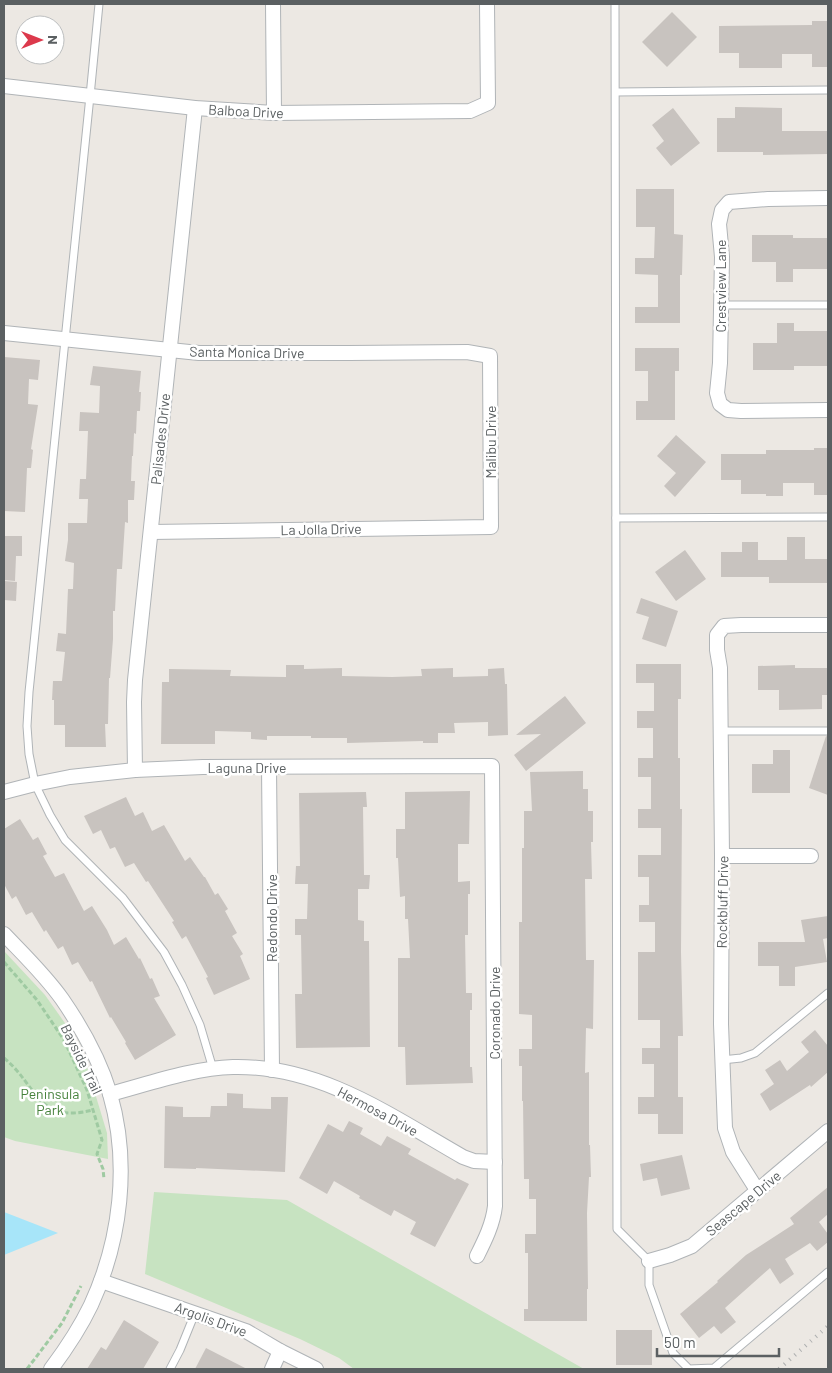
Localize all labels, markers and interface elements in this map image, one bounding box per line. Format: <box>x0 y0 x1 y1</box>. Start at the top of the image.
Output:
north arrow <box>15 15 65 65</box>
text: N <box>45 35 62 45</box>
street label: Balboa Drive <box>208 101 284 121</box>
street label: Crestview Lane <box>712 239 729 333</box>
street label: Santa Monica Drive <box>189 342 305 362</box>
street label: Palisades Drive <box>147 392 173 486</box>
street label: Malibu Drive <box>482 405 499 479</box>
street label: La Jolla Drive <box>280 520 362 538</box>
street label: Laguna Drive <box>208 759 286 776</box>
street label: Rockbluff Drive <box>713 855 731 949</box>
street label: Redondo Drive <box>263 874 280 962</box>
street label: Coronado Drive <box>486 967 503 1059</box>
street label: Bayside Trail <box>58 1021 106 1097</box>
street label: Hermosa Drive <box>335 1083 421 1139</box>
park label: Peninsula Park <box>21 1085 79 1118</box>
street label: Seascape Drive <box>702 1167 784 1239</box>
street label: Argolis Drive <box>172 1298 250 1340</box>
scale bar <box>657 1326 780 1358</box>
text: 50 m <box>664 1333 696 1351</box>

